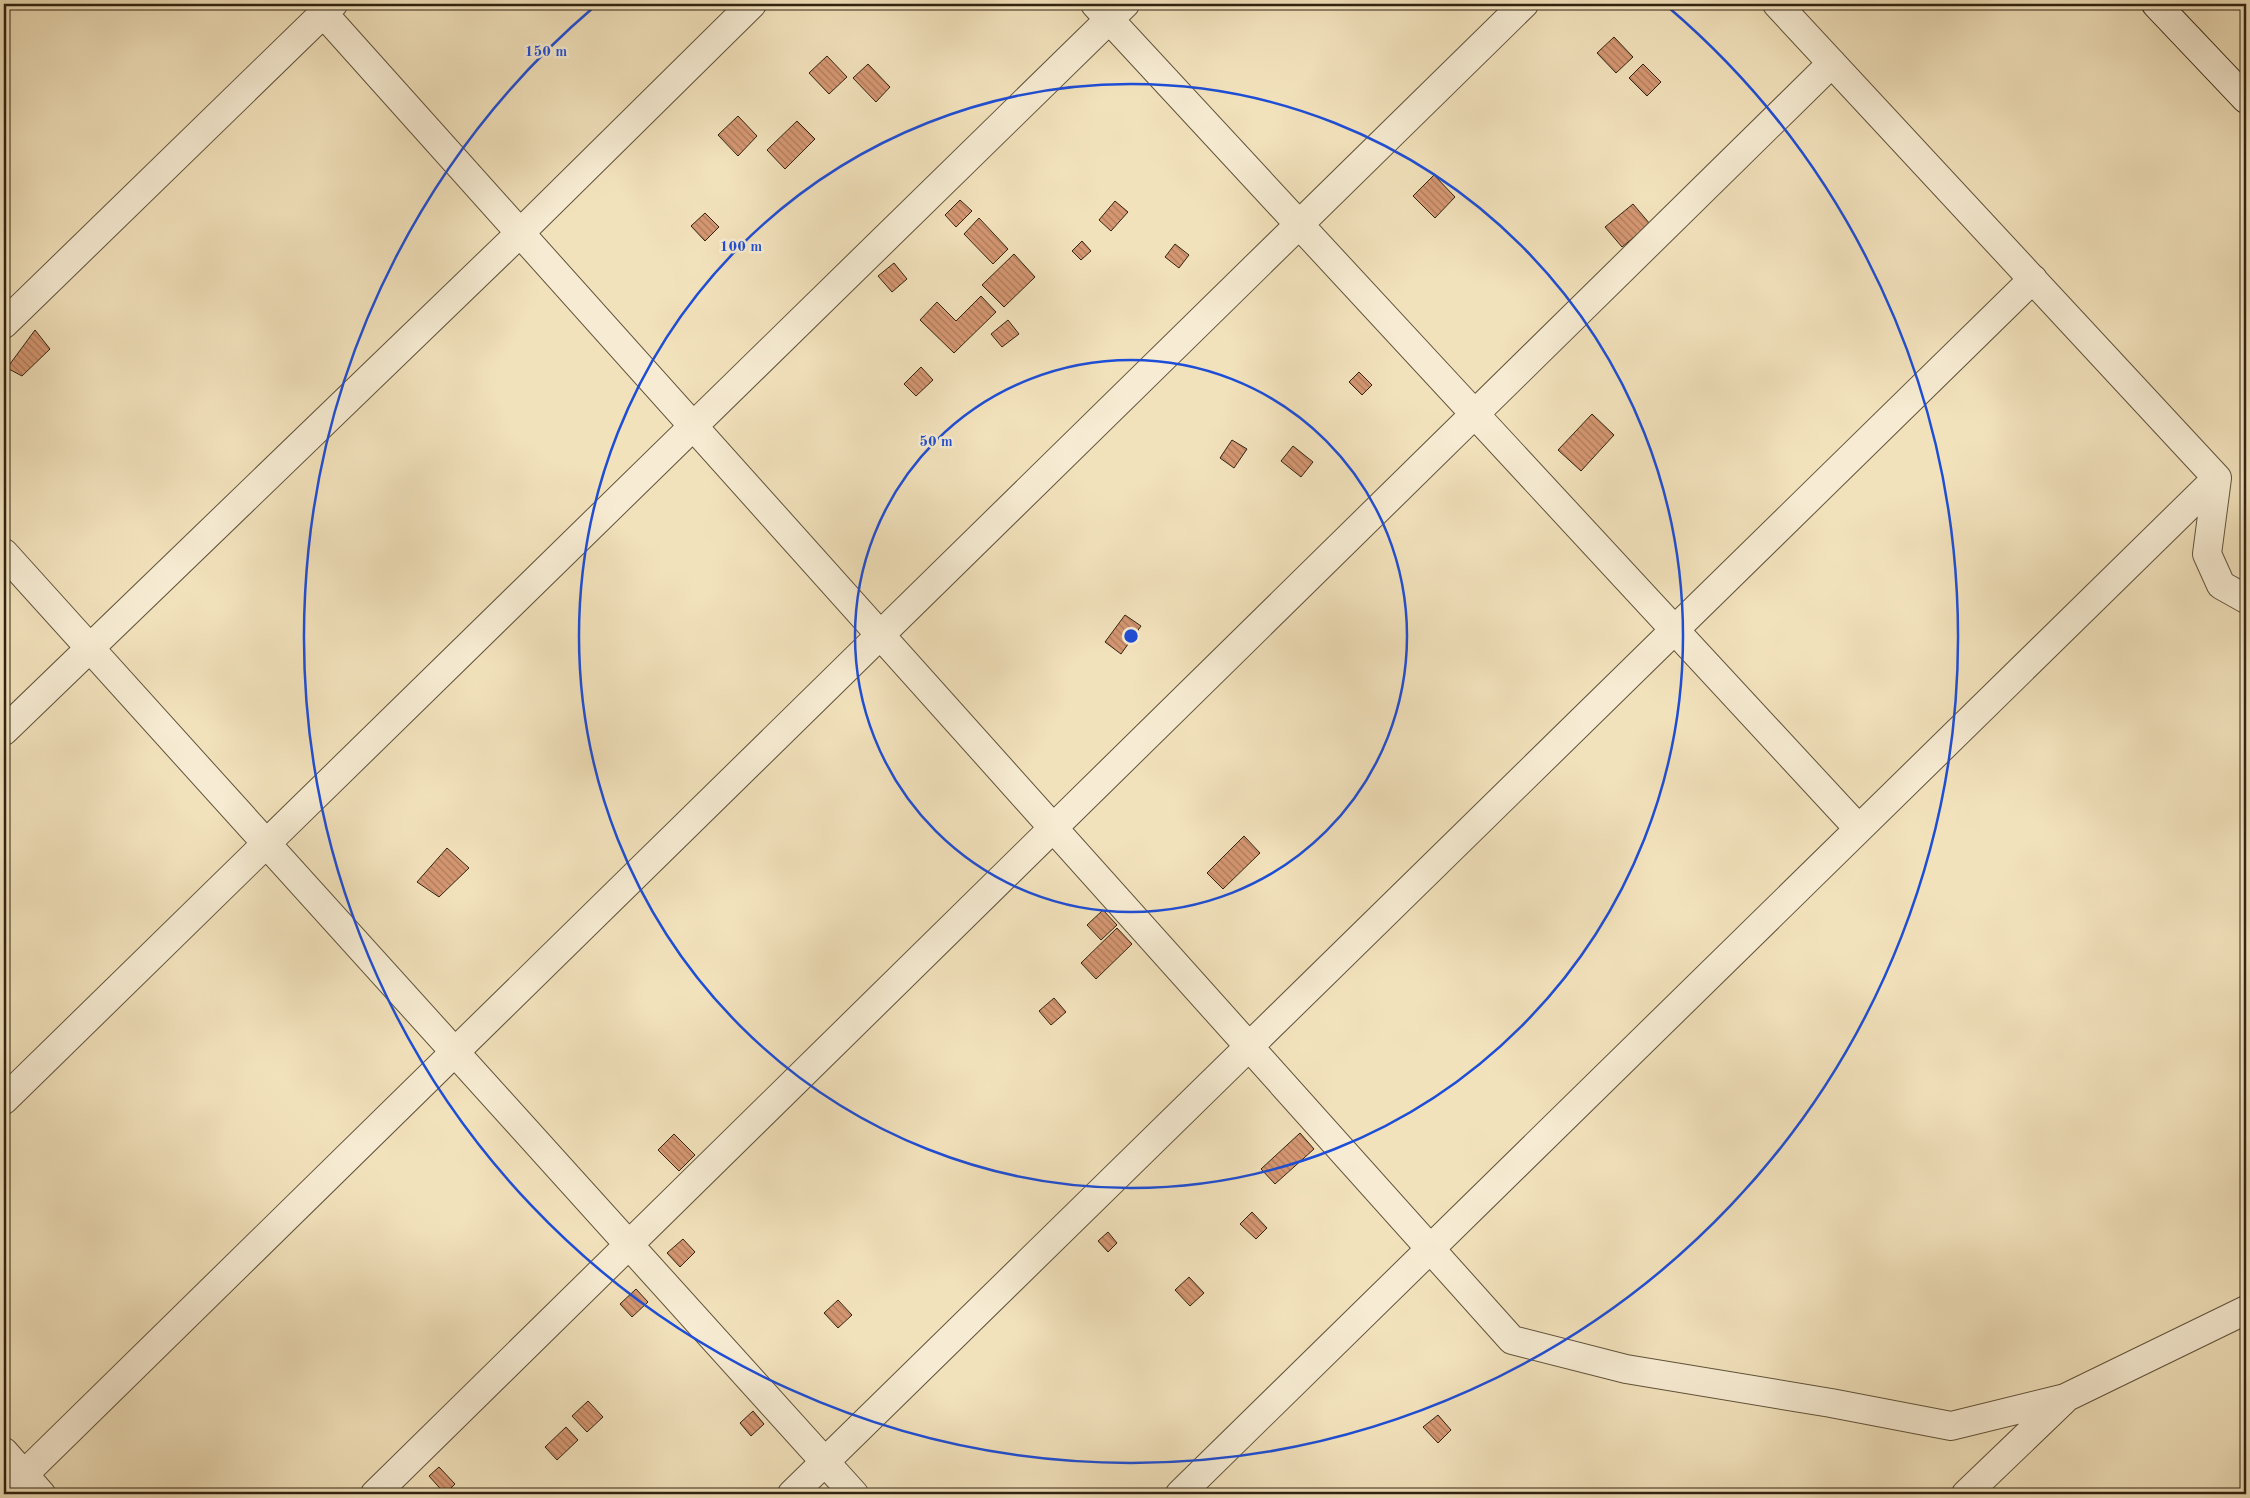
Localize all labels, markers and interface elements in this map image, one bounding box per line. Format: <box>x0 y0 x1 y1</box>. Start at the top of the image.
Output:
text: 150 m <box>525 45 567 60</box>
text: 100 m <box>720 240 762 255</box>
text: 50 m <box>919 435 953 450</box>
centre of rings <box>1122 627 1140 645</box>

